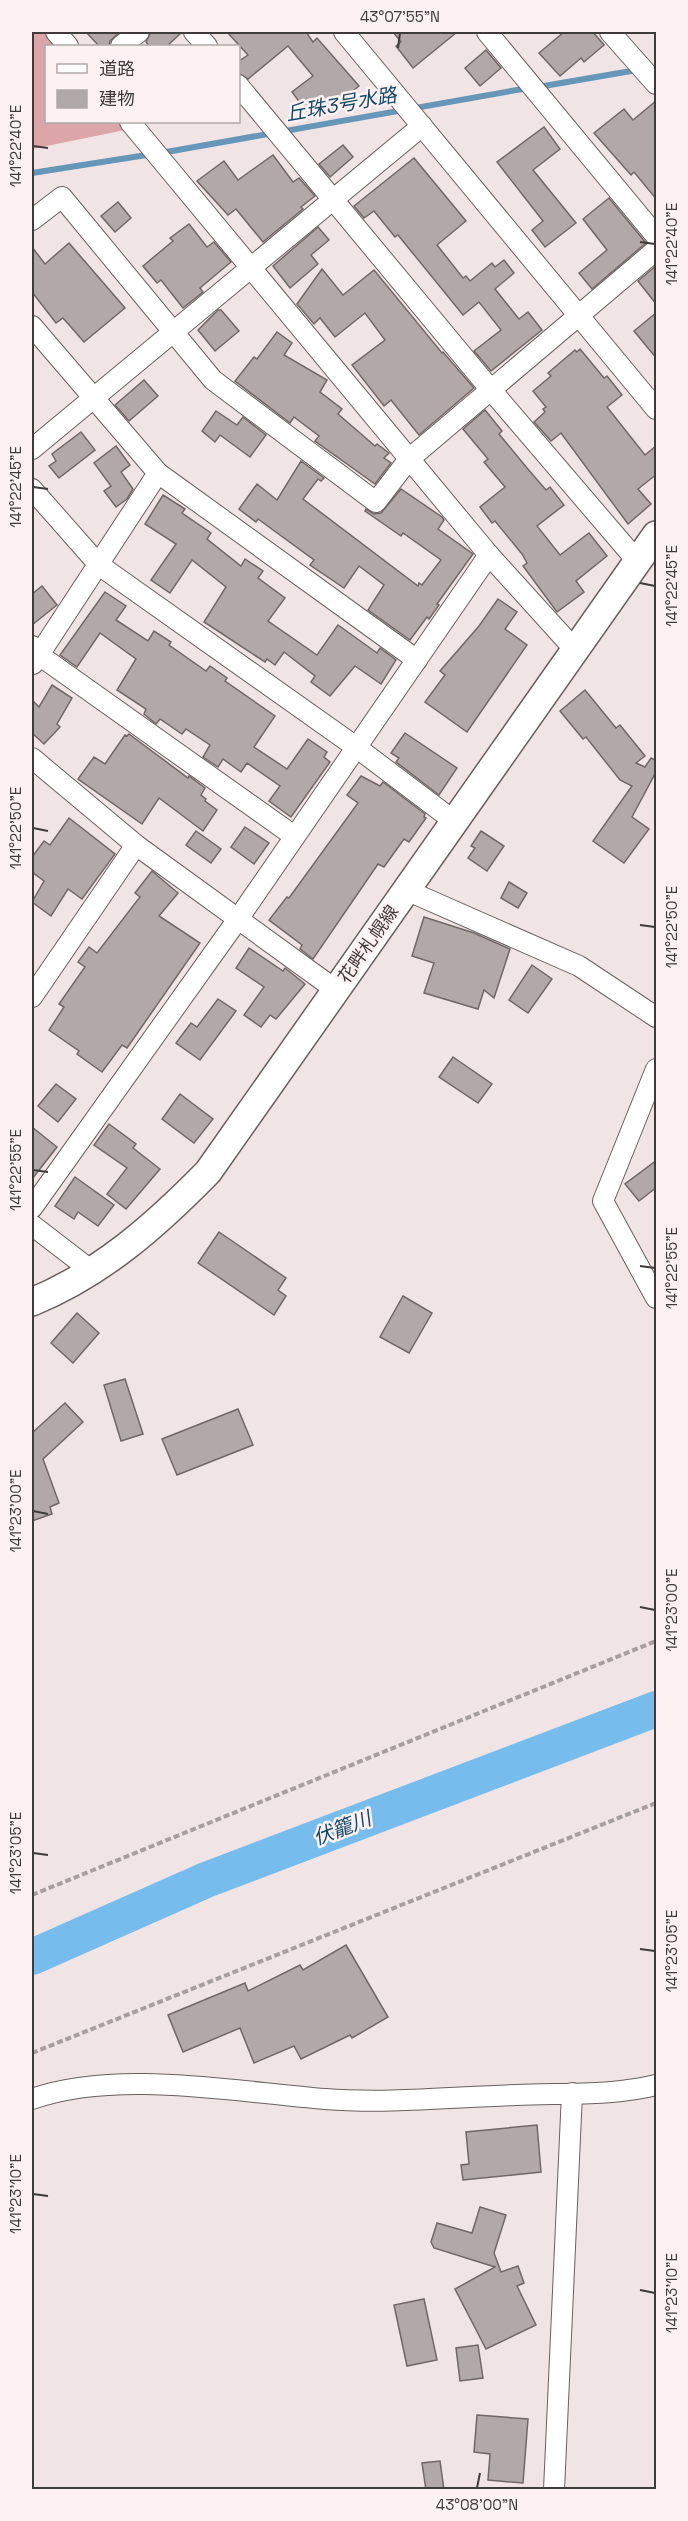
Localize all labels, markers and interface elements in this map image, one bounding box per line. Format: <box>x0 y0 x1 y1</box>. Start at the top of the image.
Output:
text: 43°07'55"N <box>360 7 440 26</box>
legend <box>45 45 240 123</box>
text: 道路 <box>99 57 135 80</box>
water label: 丘珠3号水路 <box>284 81 400 127</box>
text: 建物 <box>99 87 135 110</box>
text: 141°22'40"E <box>6 105 25 187</box>
text: 141°22'40"E <box>662 203 681 285</box>
text: 141°22'45"E <box>6 446 25 528</box>
text: 141°22'45"E <box>662 545 681 627</box>
text: 141°22'50"E <box>6 787 25 869</box>
text: 141°22'50"E <box>662 886 681 968</box>
street label: 花畔札幌線 <box>333 901 403 987</box>
text: 141°22'55"E <box>6 1129 25 1211</box>
text: 141°22'55"E <box>662 1227 681 1309</box>
text: 141°23'00"E <box>6 1469 25 1553</box>
text: 141°23'00"E <box>662 1568 681 1652</box>
water label: 伏籠川 <box>309 1804 377 1851</box>
text: 141°23'05"E <box>6 1812 25 1894</box>
text: 141°23'05"E <box>662 1910 681 1992</box>
text: 141°23'10"E <box>6 2154 25 2234</box>
text: 141°23'10"E <box>662 2253 681 2333</box>
text: 43°08'00"N <box>436 2495 518 2514</box>

